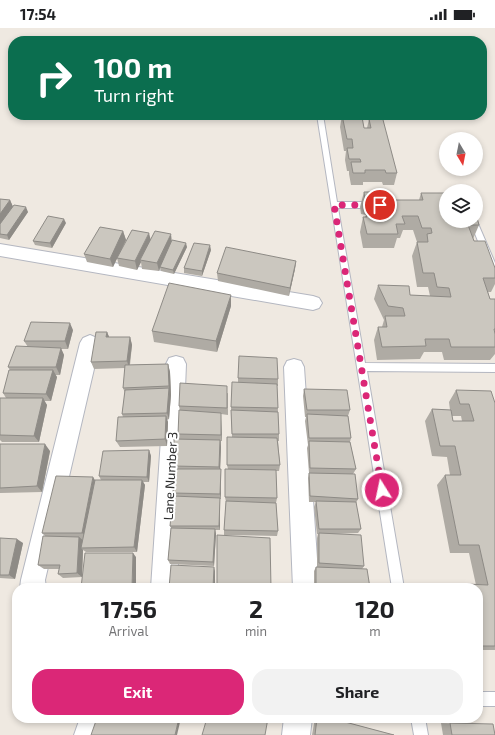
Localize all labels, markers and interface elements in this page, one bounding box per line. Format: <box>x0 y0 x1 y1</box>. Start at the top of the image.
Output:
text: 17:54 <box>20 5 56 23</box>
text: 100 m <box>94 50 172 84</box>
icon: right <box>28 52 80 104</box>
text: Turn right <box>94 84 174 106</box>
north arrow <box>439 132 483 176</box>
map controls <box>439 132 483 228</box>
button: layers <box>439 184 483 228</box>
pin <box>363 188 397 222</box>
icon: arrive <box>369 194 391 216</box>
street label: Lane Number 3 <box>160 431 180 521</box>
position arrow <box>361 469 403 511</box>
text: 17:56 <box>100 594 157 623</box>
text: 2 <box>249 594 263 623</box>
text: 120 <box>355 594 395 623</box>
text: Arrival <box>109 623 148 639</box>
text: min <box>245 623 267 639</box>
text: m <box>369 623 381 639</box>
button: Exit <box>32 669 244 715</box>
button: Share <box>252 669 463 715</box>

